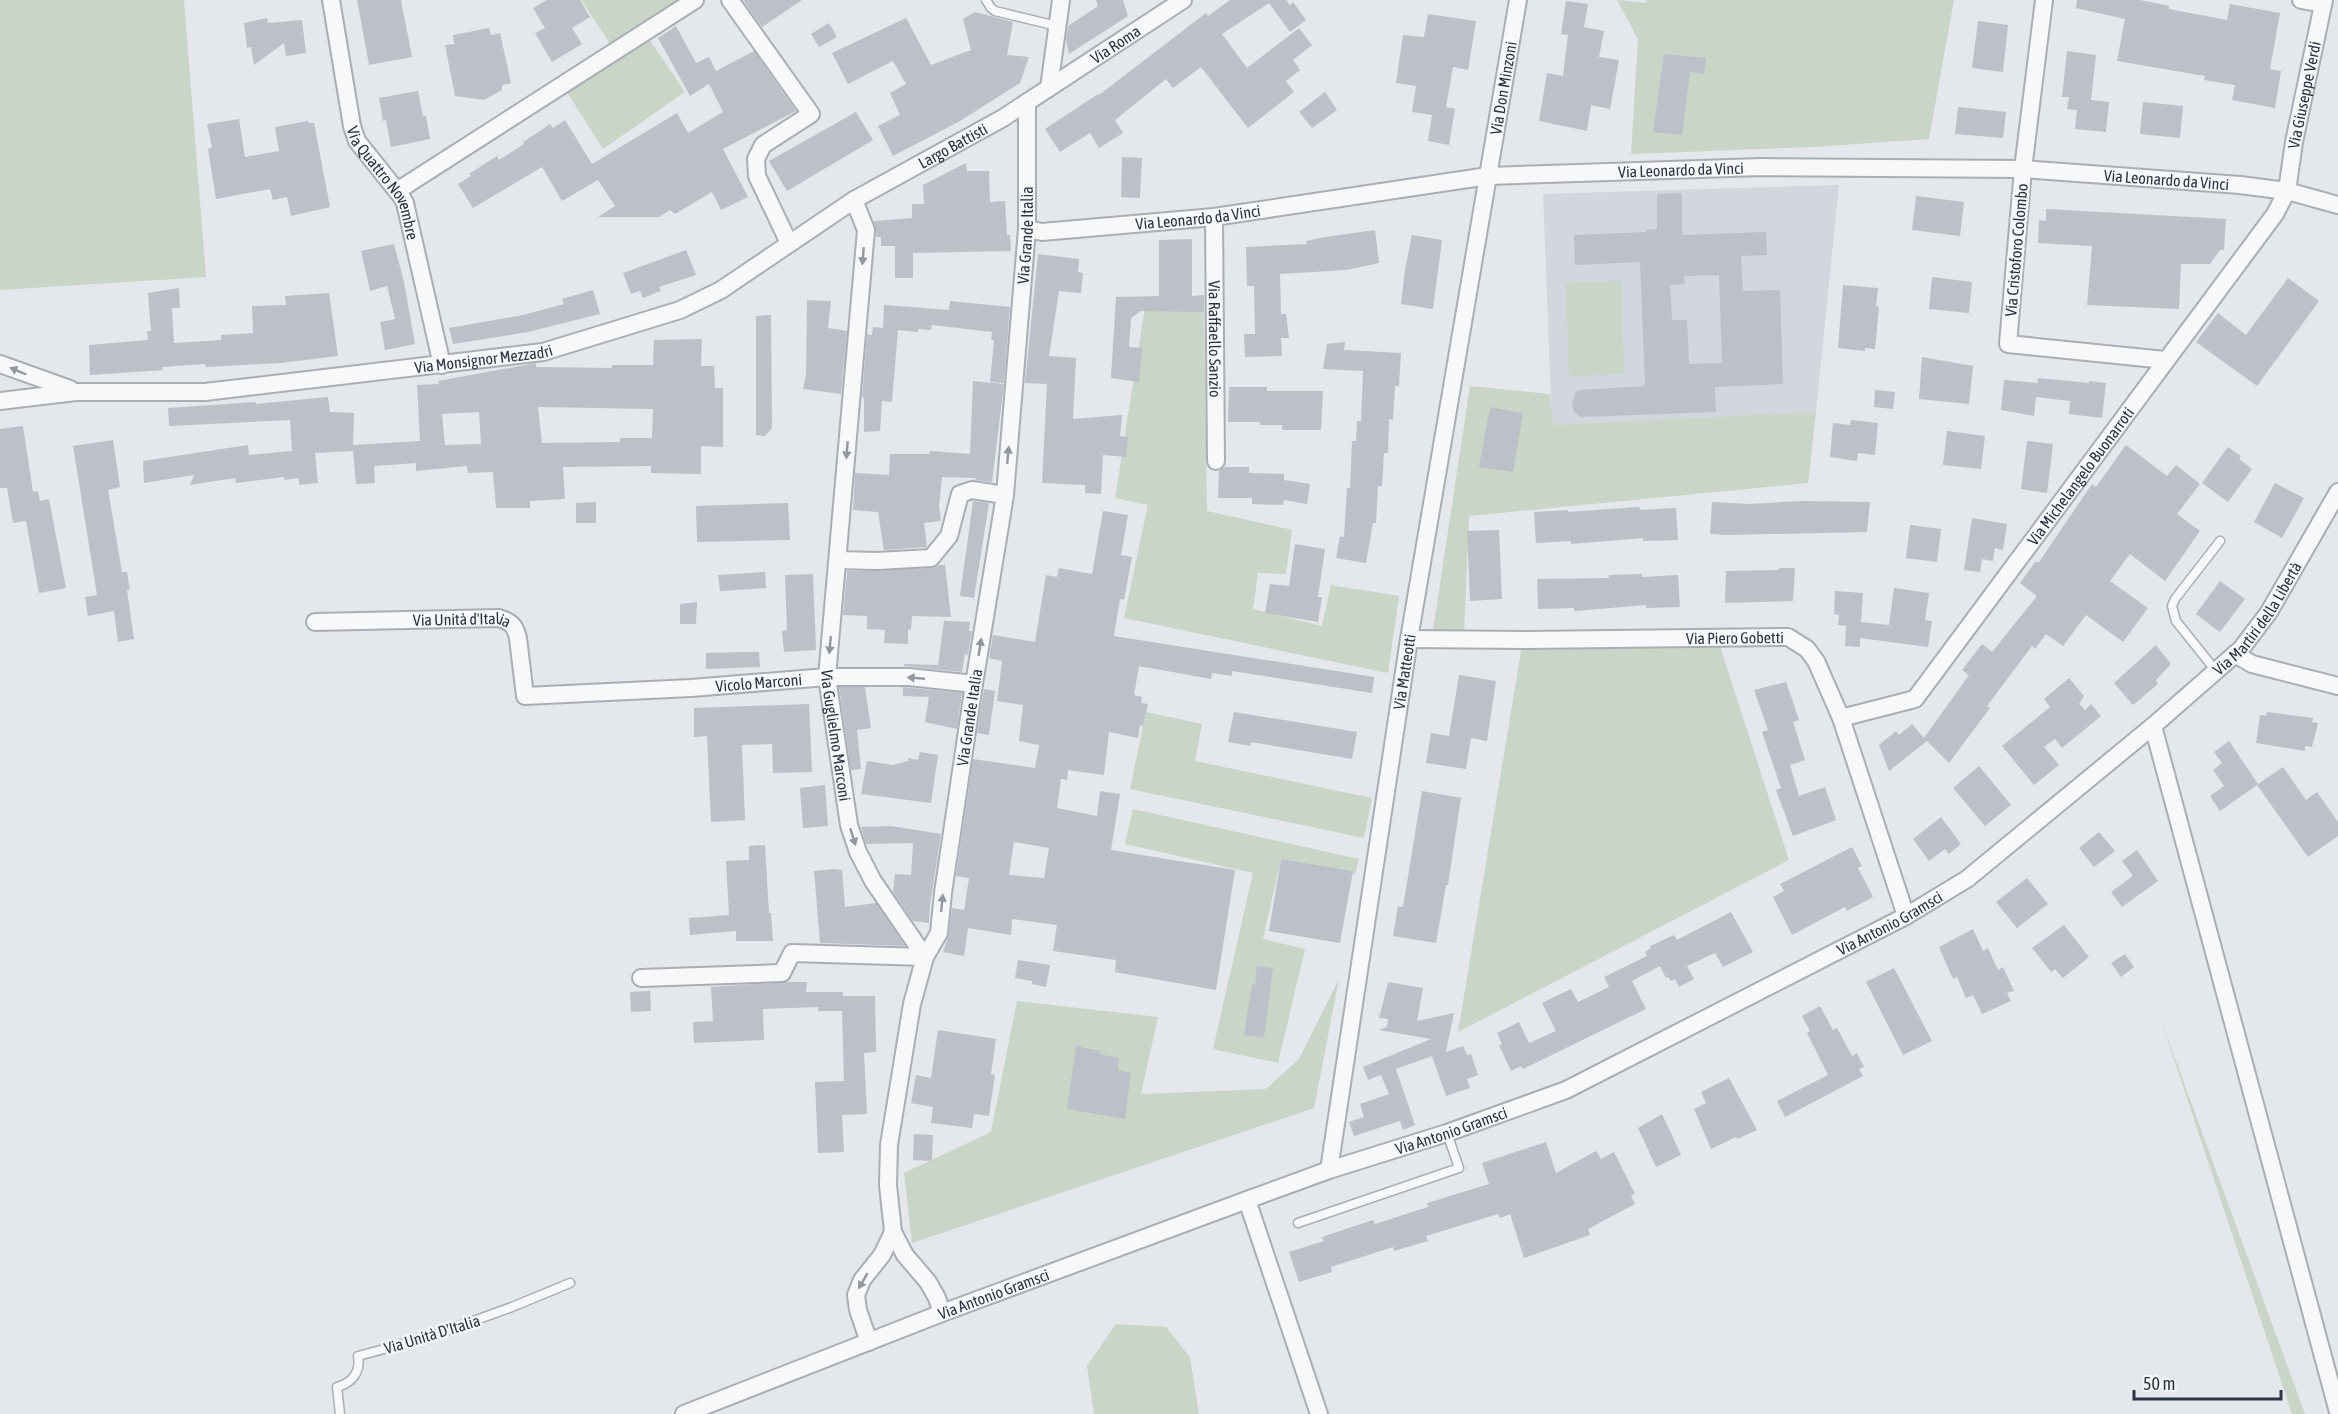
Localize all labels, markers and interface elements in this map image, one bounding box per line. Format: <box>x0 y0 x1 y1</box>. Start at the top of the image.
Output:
street label: Via Roma <box>1087 21 1144 67</box>
street label: Via Don Minzoni <box>1486 40 1520 136</box>
street label: Via Giuseppe Verdi <box>2284 40 2324 150</box>
street label: Largo Battisti <box>915 119 990 172</box>
street label: Via Quattro Novembre <box>344 124 422 242</box>
street label: Via Leonardo da Vinci <box>1618 159 1744 181</box>
street label: Via Leonardo da Vinci <box>2103 166 2230 193</box>
street label: Via Cristoforo Colombo <box>2001 183 2031 317</box>
street label: Via Grande Italia <box>1013 186 1036 285</box>
street label: Via Leonardo da Vinci <box>1135 201 1262 233</box>
one-way arrow <box>859 247 868 266</box>
street label: Via Raffaello Sanzio <box>1206 280 1224 398</box>
street label: Via Monsignor Mezzadri <box>414 341 555 376</box>
one-way arrow <box>9 366 27 376</box>
street label: Via Michelangelo Buonarroti <box>2023 404 2137 549</box>
one-way arrow <box>842 441 852 460</box>
one-way arrow <box>1003 445 1013 464</box>
street label: Via Martiri della Libertà <box>2209 559 2305 679</box>
street label: Via Unità d'Italia <box>413 609 514 631</box>
street label: Via Piero Gobetti <box>1686 628 1784 647</box>
street label: Via Matteotti <box>1390 633 1419 711</box>
one-way arrow <box>825 635 835 654</box>
one-way arrow <box>976 638 985 657</box>
street label: Via Grande Italia <box>953 668 985 767</box>
street label: Via Guglielmo Marconi <box>818 669 854 802</box>
street label: Vicolo Marconi <box>715 670 803 695</box>
one-way arrow <box>906 673 925 682</box>
one-way arrow <box>849 828 858 846</box>
street label: Via Antonio Gramsci <box>1834 887 1946 959</box>
one-way arrow <box>937 893 947 912</box>
street label: Via Antonio Gramsci <box>1393 1103 1510 1158</box>
street label: Via Antonio Gramsci <box>935 1265 1052 1323</box>
one-way arrow <box>857 1273 868 1289</box>
street label: Via Unità D'Italia <box>382 1311 482 1357</box>
scale bar <box>2134 1363 2281 1401</box>
text: 50 m <box>2143 1373 2175 1394</box>

